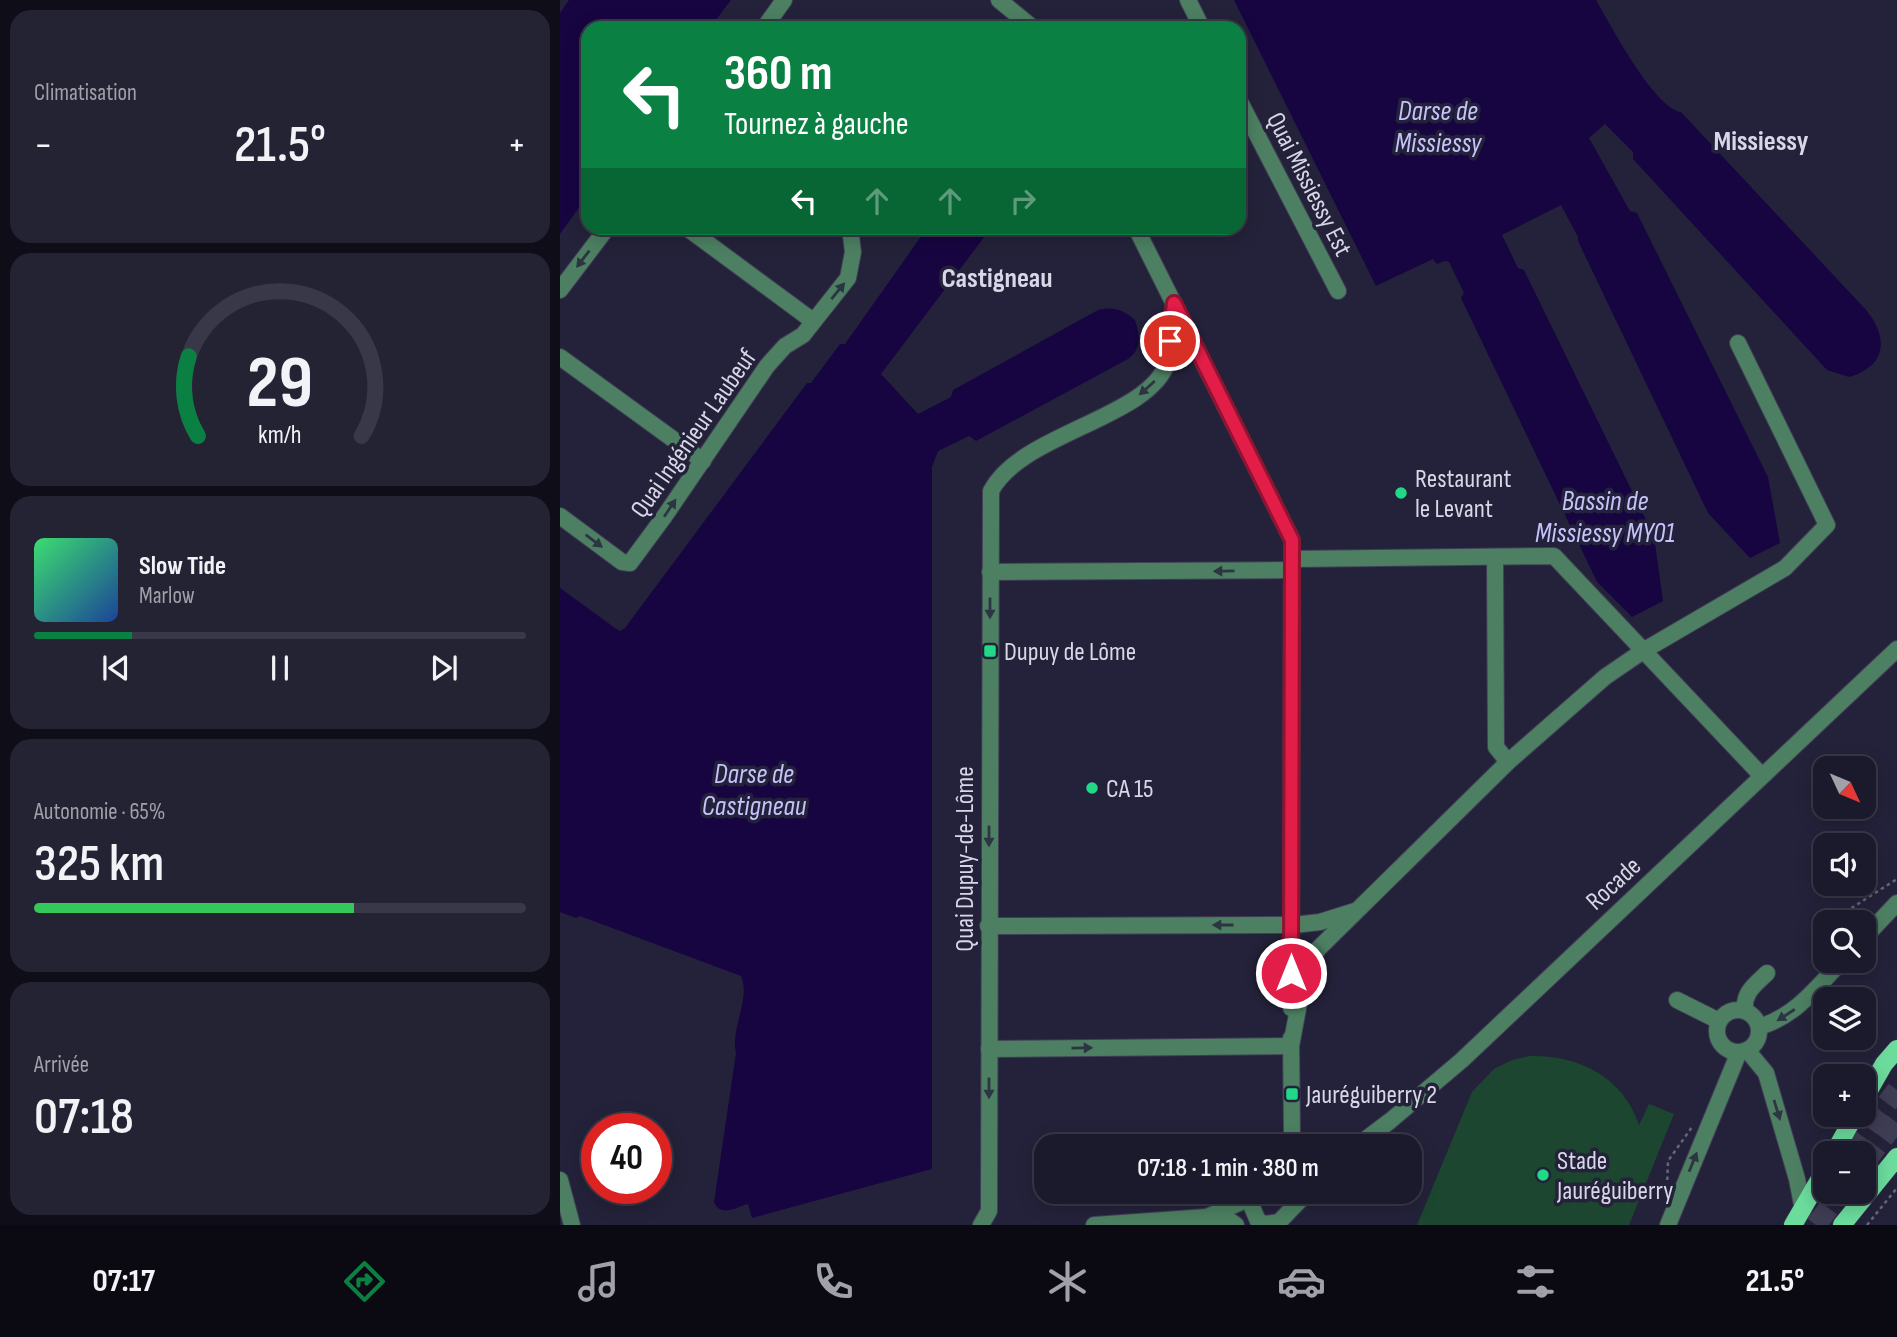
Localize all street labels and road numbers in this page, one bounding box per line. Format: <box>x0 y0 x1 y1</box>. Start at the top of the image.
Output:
street label: Quai Missiessy Est <box>1259 108 1358 262</box>
street label: Quai Ingénieur Laubeuf <box>625 343 764 524</box>
street label: Quai Dupuy-de-Lôme <box>950 766 981 952</box>
street label: Rocade <box>1580 851 1648 917</box>

